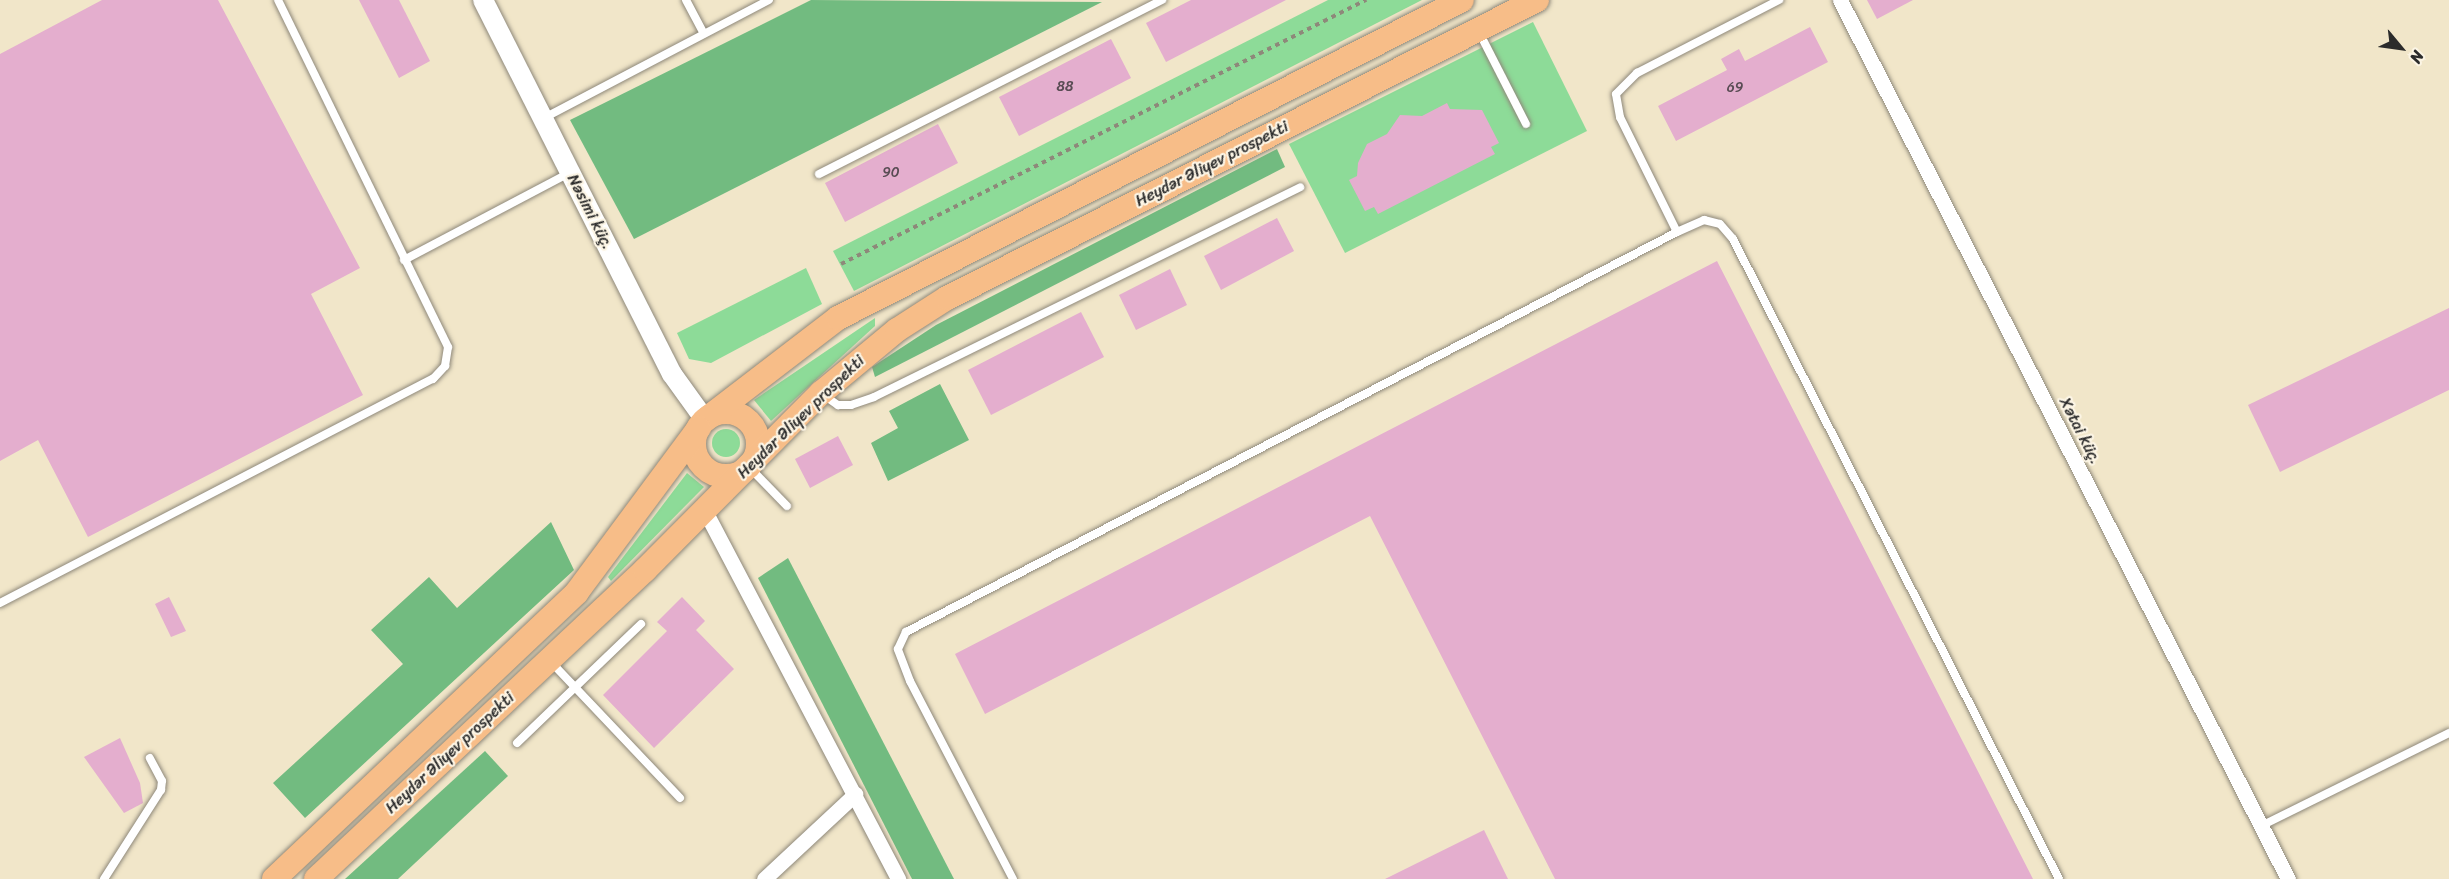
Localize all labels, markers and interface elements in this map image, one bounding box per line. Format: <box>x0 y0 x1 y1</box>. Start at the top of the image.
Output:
north arrow <box>2371 18 2431 78</box>
text: N <box>2402 45 2433 69</box>
house number: 88 <box>1057 79 1073 95</box>
house number: 69 <box>1727 80 1743 96</box>
street label: Heydər Əliyev prospekti <box>1133 117 1291 211</box>
house number: 90 <box>882 165 900 181</box>
street label: Nəsimi küç. <box>563 171 617 253</box>
street label: Heydər Əliyev prospekti <box>734 352 868 482</box>
street label: Xətai küç. <box>2055 394 2105 468</box>
street label: Heydər Əliyev prospekti <box>382 689 518 817</box>

